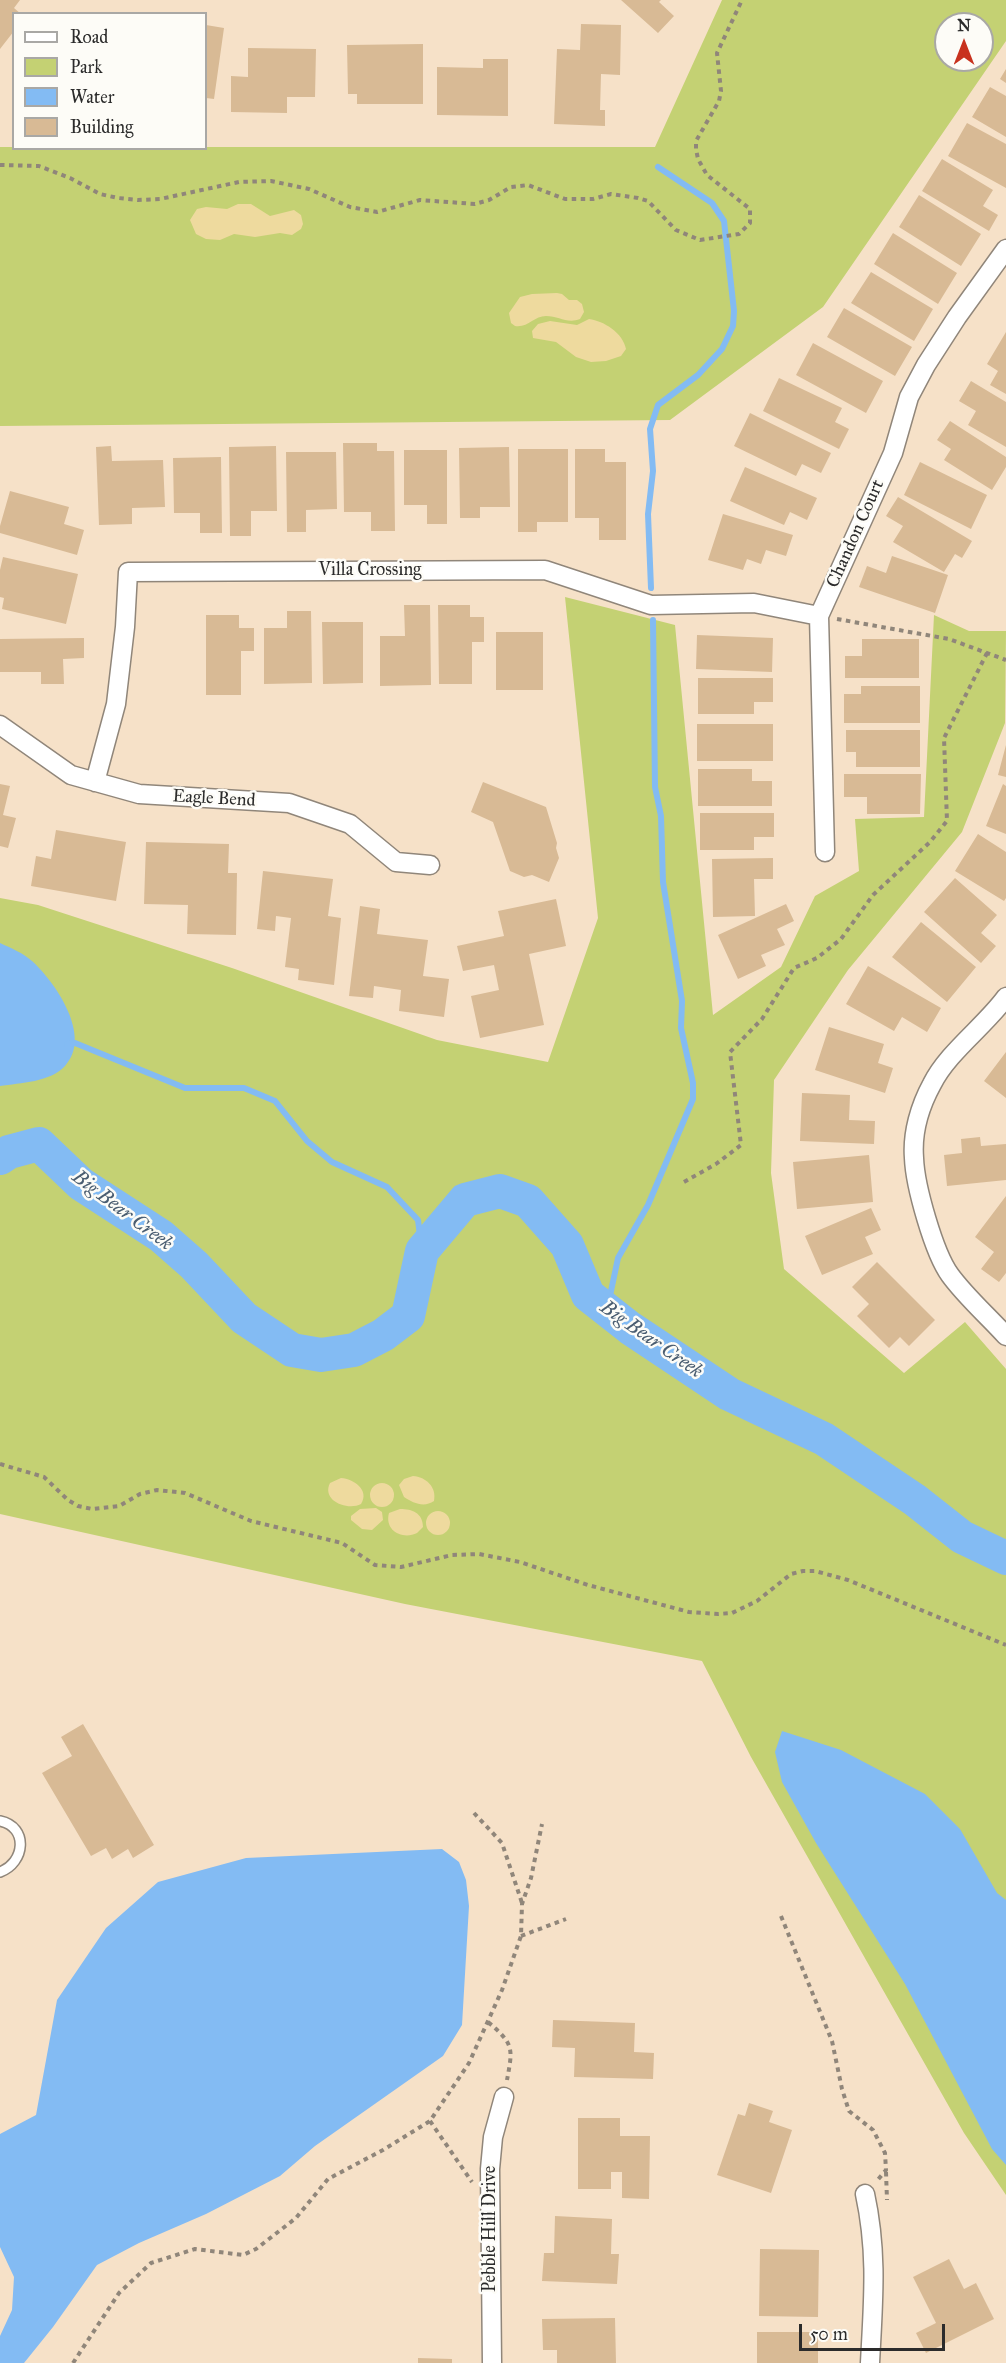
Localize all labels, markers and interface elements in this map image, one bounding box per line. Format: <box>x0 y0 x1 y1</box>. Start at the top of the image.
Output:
legend <box>12 12 207 150</box>
north arrow <box>934 12 994 72</box>
text: N <box>957 16 971 35</box>
text: Road <box>70 26 108 48</box>
text: Park <box>70 56 103 78</box>
text: Water <box>70 86 114 108</box>
text: Building <box>70 116 133 138</box>
street label: Chandon Court <box>823 477 889 591</box>
street label: Villa Crossing <box>318 560 422 582</box>
street label: Eagle Bend <box>172 786 256 812</box>
water label: Big Bear Creek <box>67 1165 177 1257</box>
water label: Big Bear Creek <box>595 1296 707 1384</box>
street label: Pebble Hill Drive <box>480 2166 502 2292</box>
scale bar <box>802 2312 948 2350</box>
text: 50 m <box>810 2323 848 2345</box>

